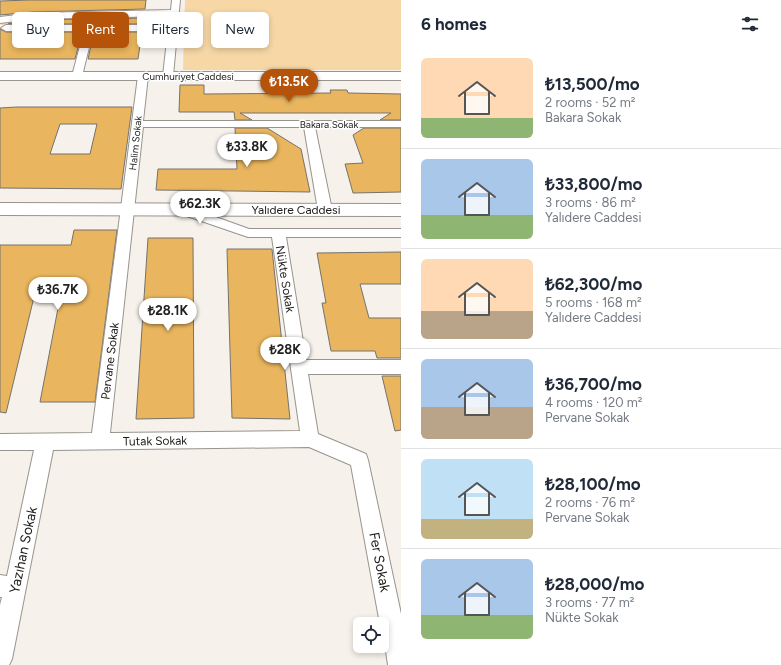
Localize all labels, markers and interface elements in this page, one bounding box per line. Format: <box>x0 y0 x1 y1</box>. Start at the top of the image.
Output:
chip: Buy <box>12 12 64 48</box>
chip: Rent <box>72 12 129 48</box>
chip: Filters <box>137 12 203 48</box>
chip: New <box>211 12 269 48</box>
icon: filters <box>739 13 761 35</box>
text: 6 homes <box>421 14 487 34</box>
pin: ₺13.5K <box>256 69 322 103</box>
street label: Cumhuriyet Caddesi <box>142 70 234 83</box>
text: ₺13.5K <box>269 74 309 89</box>
icon: home <box>453 74 501 122</box>
text: ₺13,500/mo <box>545 74 640 94</box>
text: 2 rooms · 52 m² <box>545 95 636 110</box>
text: Bakara Sokak <box>545 110 621 125</box>
street label: Halim Sokak <box>126 115 145 171</box>
street label: Bakara Sokak <box>300 118 358 131</box>
pin: ₺33.8K <box>214 134 280 168</box>
text: ₺33.8K <box>226 139 268 154</box>
text: ₺33,800/mo <box>545 174 642 194</box>
icon: home <box>453 175 501 223</box>
pin: ₺62.3K <box>167 191 233 225</box>
text: 3 rooms · 86 m² <box>545 195 636 210</box>
text: ₺62.3K <box>179 196 221 211</box>
street label: Yalıdere Caddesi <box>252 203 341 217</box>
text: Yalıdere Caddesi <box>545 210 641 225</box>
street label: Nükte Sokak <box>273 244 297 314</box>
text: ₺62,300/mo <box>545 274 642 294</box>
icon: home <box>453 275 501 323</box>
pin: ₺36.7K <box>25 277 91 311</box>
text: ₺36.7K <box>37 282 79 297</box>
text: 5 rooms · 168 m² <box>545 295 642 310</box>
pin: ₺28.1K <box>135 298 201 332</box>
text: ₺28.1K <box>148 303 188 318</box>
text: Yalıdere Caddesi <box>545 310 641 325</box>
street label: Pervane Sokak <box>98 321 122 400</box>
pin: ₺28K <box>261 337 309 371</box>
text: ₺28K <box>269 342 301 357</box>
text: ₺36,700/mo <box>545 374 642 394</box>
icon: home <box>453 375 501 423</box>
text: 4 rooms · 120 m² <box>545 395 643 410</box>
text: Pervane Sokak <box>545 410 629 425</box>
street label: Tutak Sokak <box>123 433 187 449</box>
text: ₺28,100/mo <box>545 474 641 494</box>
icon: home <box>453 475 501 523</box>
text: 2 rooms · 76 m² <box>545 495 635 510</box>
street label: Yazıhan Sokak <box>6 505 41 595</box>
text: Pervane Sokak <box>545 510 629 525</box>
street label: Fer Sokak <box>365 531 394 594</box>
text: ₺28,000/mo <box>545 574 644 594</box>
icon: home <box>453 575 501 623</box>
text: 3 rooms · 77 m² <box>545 595 635 610</box>
text: Nükte Sokak <box>545 610 618 625</box>
map controls <box>353 617 389 653</box>
button: locate <box>353 617 389 653</box>

